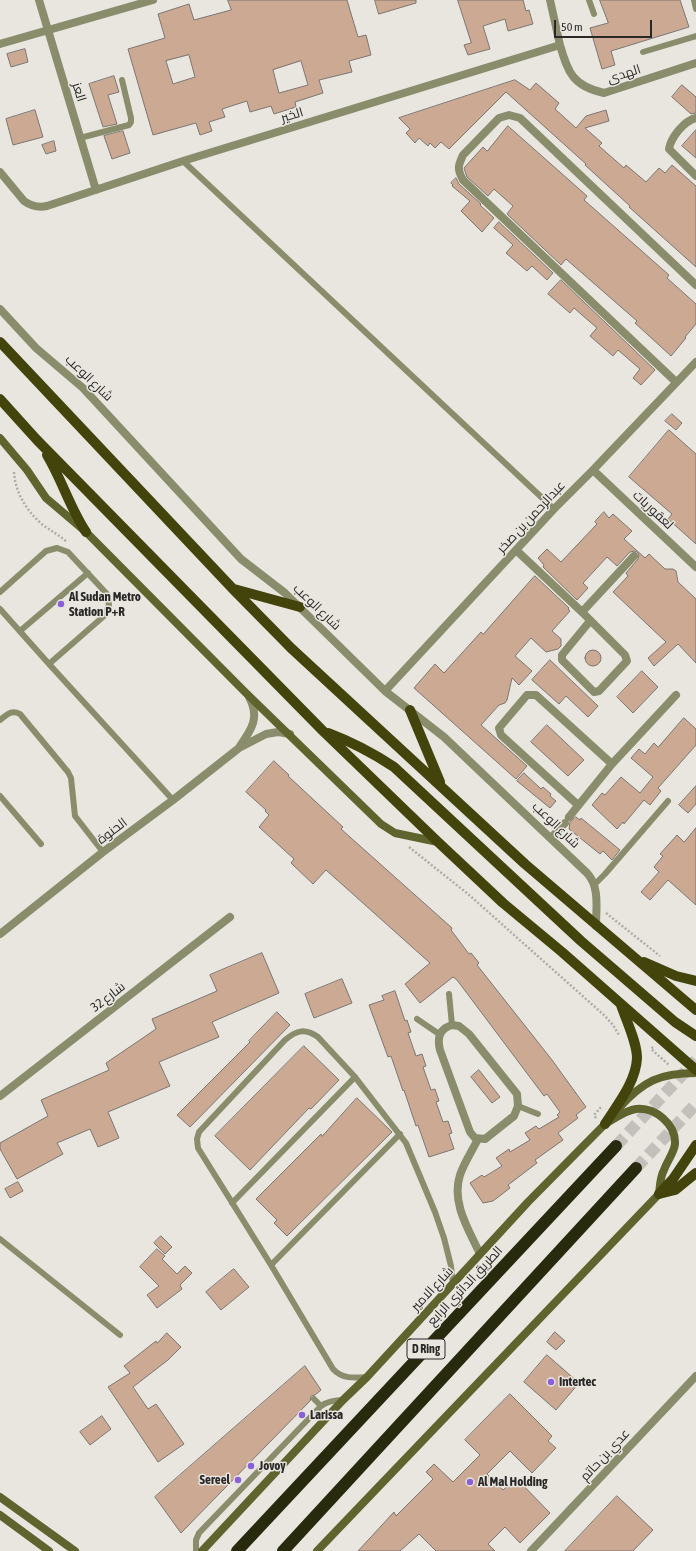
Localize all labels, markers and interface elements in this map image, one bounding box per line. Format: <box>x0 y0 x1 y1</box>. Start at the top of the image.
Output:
scale bar <box>556 12 654 38</box>
text: 50 m <box>561 20 583 34</box>
street label: الهدى <box>605 61 643 87</box>
street label: العز <box>69 81 89 103</box>
street label: الخير <box>279 104 305 126</box>
street label: شارع الوعب <box>62 352 116 404</box>
street label: عبدالرحمن بن صخر <box>494 478 568 556</box>
street label: لعقوريات <box>630 487 676 533</box>
street label: شارع الوعب <box>290 581 344 633</box>
place label: Al Sudan Metro Station P+R <box>69 589 141 620</box>
marker: Al Sudan Metro Station P+R <box>56 599 66 609</box>
street label: شارع الوعب <box>529 799 583 851</box>
street label: الحنوة <box>94 815 130 847</box>
street label: شارع 32 <box>88 979 128 1015</box>
street label: الطريق الدائري الرابع <box>424 1243 506 1329</box>
street label: شارع الامير <box>408 1264 456 1314</box>
road number: D Ring <box>407 1339 445 1359</box>
place label: Intertec <box>559 1374 596 1390</box>
marker: Intertec <box>546 1377 556 1387</box>
place label: Larissa <box>310 1407 343 1423</box>
marker: Larissa <box>297 1410 307 1420</box>
street label: عدي بن حاتم <box>577 1426 633 1484</box>
place label: Jovoy <box>259 1458 286 1474</box>
marker: Jovoy <box>246 1461 256 1471</box>
place label: Sereel <box>200 1472 230 1488</box>
place label: Al Mal Holding <box>478 1474 548 1490</box>
marker: Sereel <box>233 1475 243 1485</box>
marker: Al Mal Holding <box>465 1477 475 1487</box>

